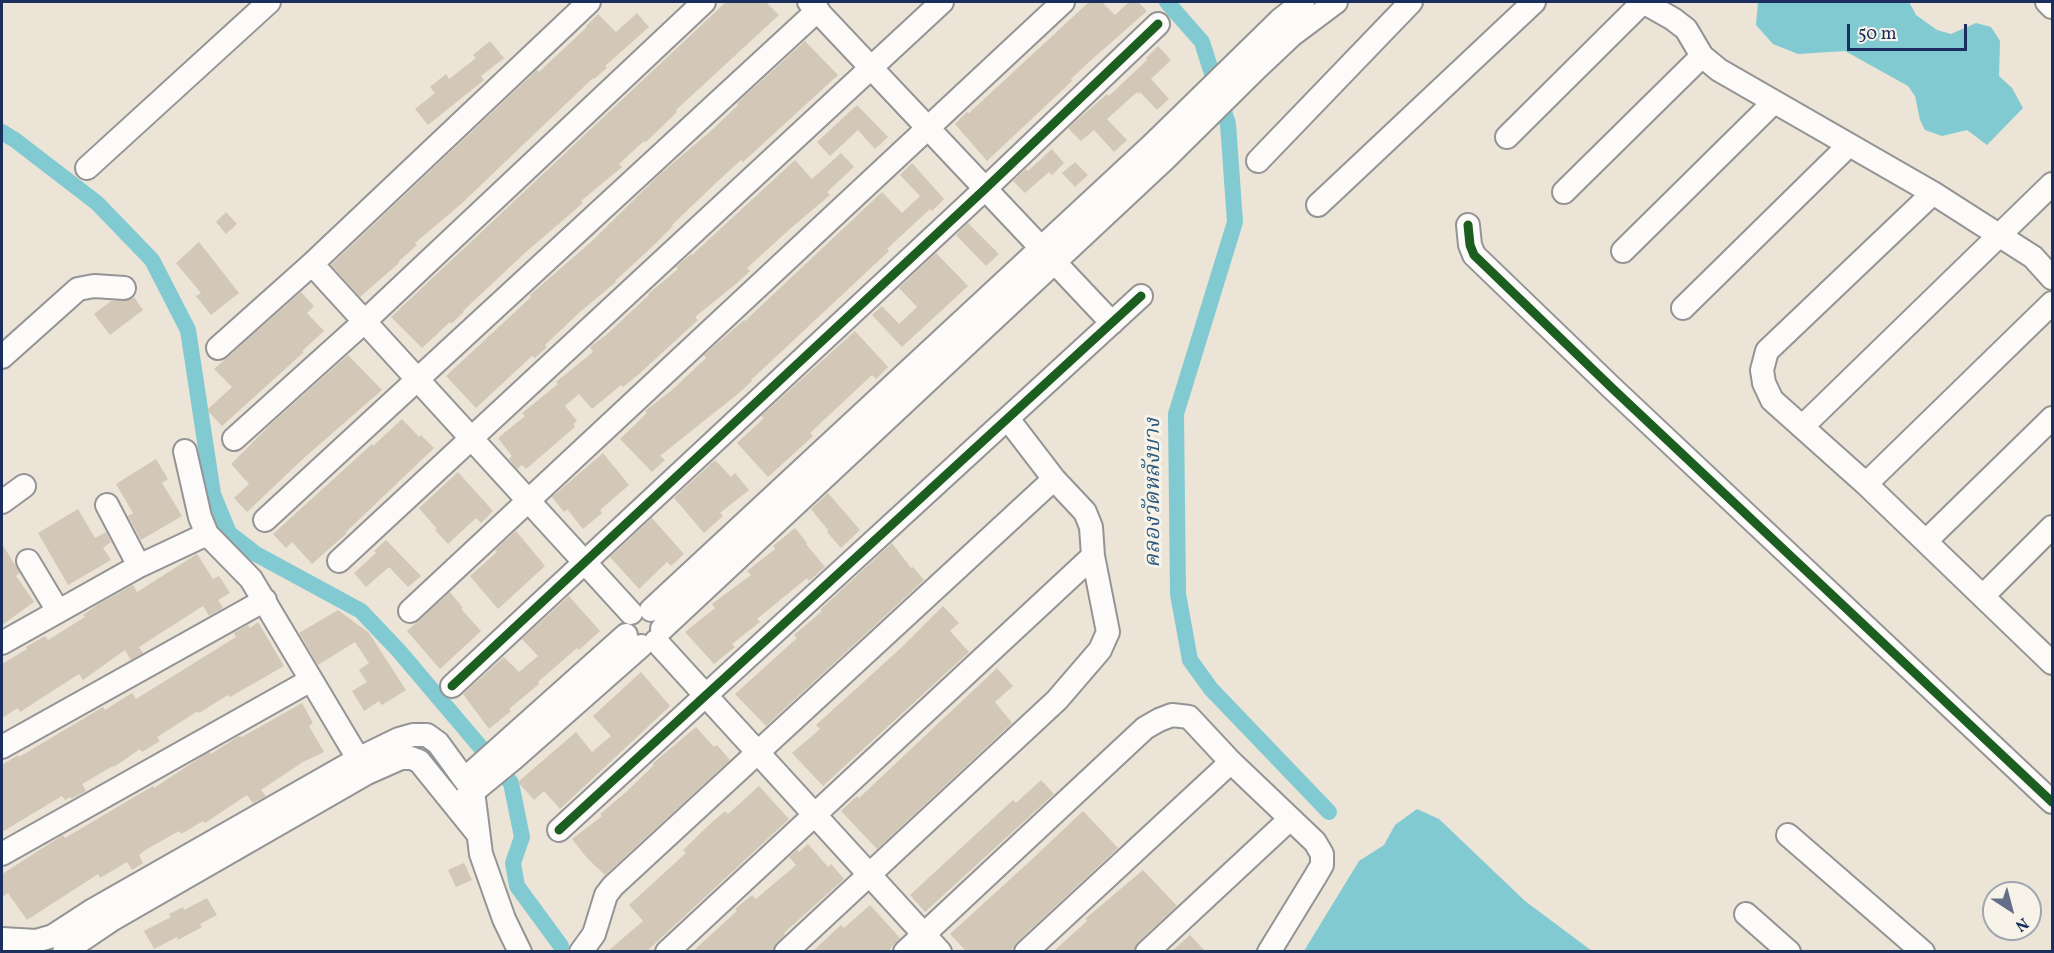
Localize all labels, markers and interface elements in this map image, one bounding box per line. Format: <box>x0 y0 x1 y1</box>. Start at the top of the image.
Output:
scale bar <box>1850 12 1970 50</box>
text: 50 m <box>1858 22 1897 47</box>
water label: คลองวัดหลังบาง <box>1142 418 1168 568</box>
north arrow <box>1982 881 2042 941</box>
text: N <box>2010 912 2033 936</box>

